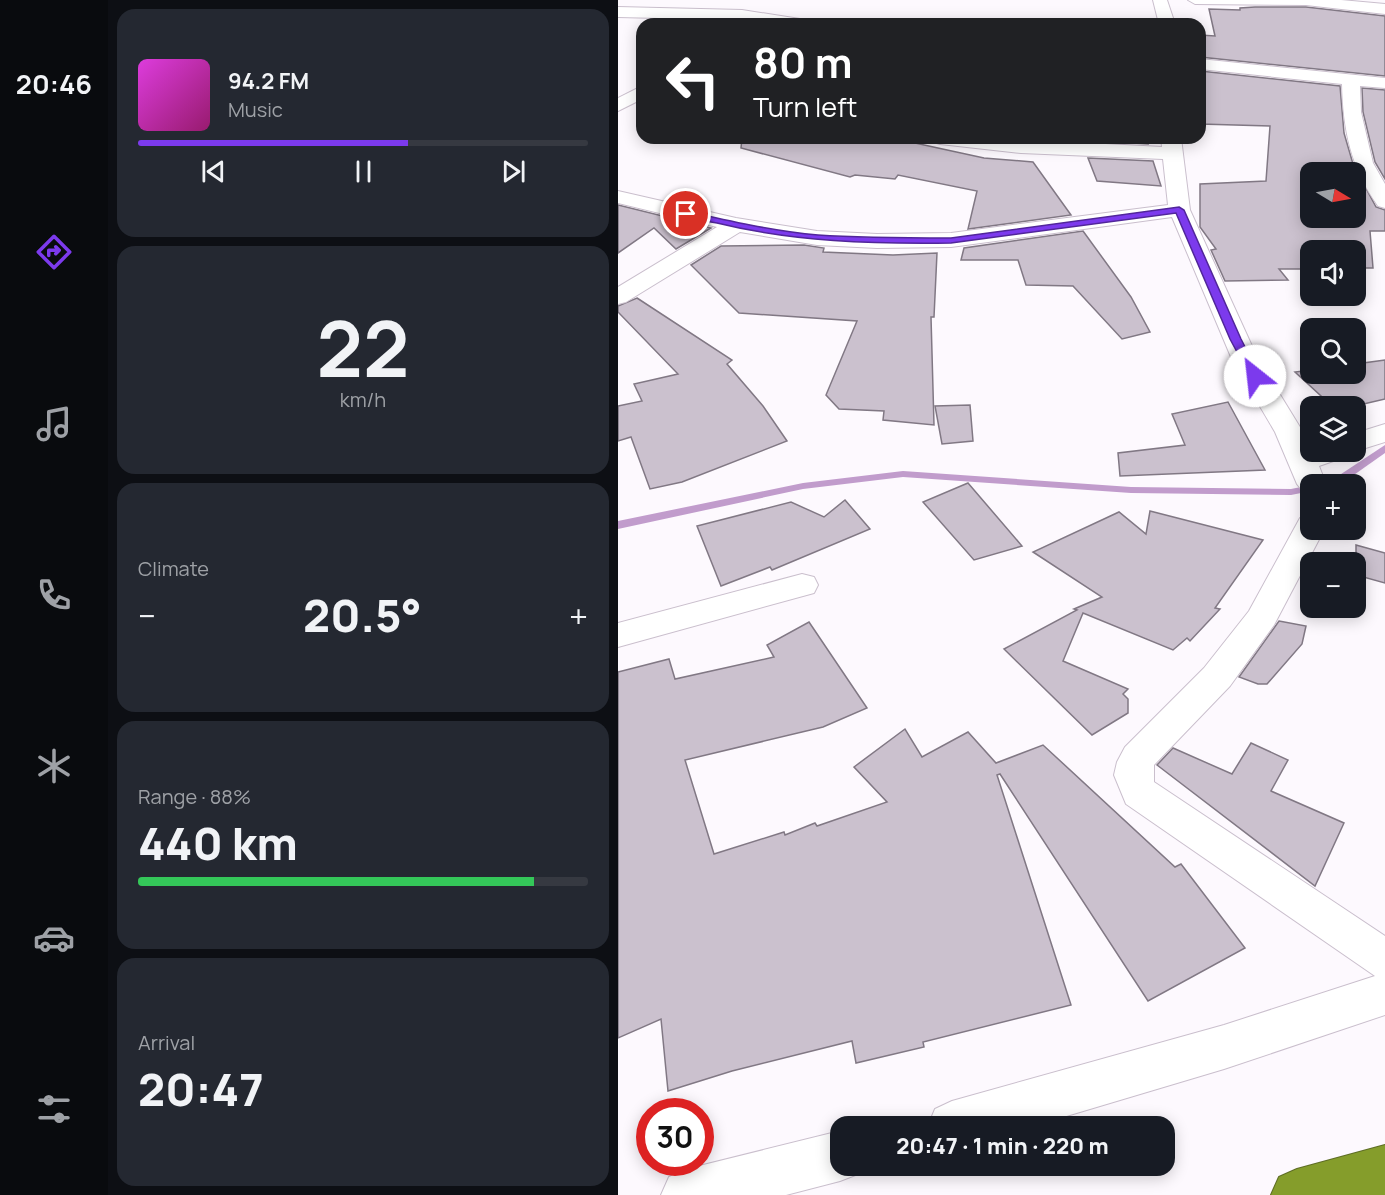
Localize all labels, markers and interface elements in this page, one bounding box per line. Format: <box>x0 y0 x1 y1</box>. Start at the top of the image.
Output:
text: 80 m <box>753 33 853 91</box>
icon: left <box>654 42 732 120</box>
text: 20:46 <box>16 65 92 102</box>
text: 94.2 FM <box>228 66 309 96</box>
text: Turn left <box>753 88 857 125</box>
text: Music <box>228 96 283 123</box>
icon: previous <box>197 155 230 188</box>
icon: pause <box>347 155 380 188</box>
icon: next <box>497 155 530 188</box>
north arrow <box>1300 162 1366 228</box>
map controls <box>1300 162 1366 618</box>
pin <box>660 188 711 239</box>
icon: arrive <box>669 197 702 230</box>
icon: directions <box>33 231 75 273</box>
button: sound <box>1300 240 1366 306</box>
text: 22 <box>317 294 409 400</box>
button: search <box>1300 318 1366 384</box>
position arrow <box>1223 344 1287 408</box>
text: km/h <box>340 386 386 413</box>
button: layers <box>1300 396 1366 462</box>
icon: music <box>33 403 75 445</box>
button: + <box>1300 474 1366 540</box>
button: − <box>1300 552 1366 618</box>
text: Climate <box>138 555 209 582</box>
icon: phone <box>33 574 75 616</box>
text: 20.5° <box>303 584 422 646</box>
text: − <box>138 593 156 638</box>
text: + <box>569 593 588 638</box>
icon: climate <box>33 745 75 787</box>
text: Range · 88% <box>138 783 251 810</box>
text: 440 km <box>138 812 298 874</box>
icon: car <box>33 917 75 959</box>
text: Arrival <box>138 1029 195 1056</box>
text: 20:47 <box>138 1058 264 1120</box>
icon: filters <box>33 1088 75 1130</box>
speed limit sign: 30 <box>636 1098 714 1176</box>
text: 20:47 · 1 min · 220 m <box>896 1131 1109 1161</box>

